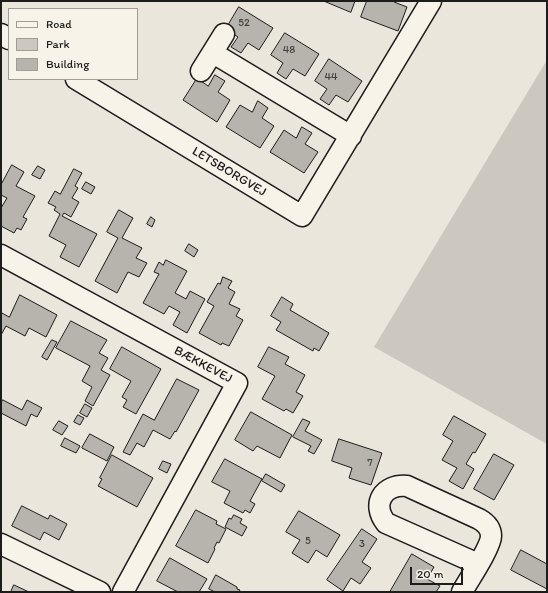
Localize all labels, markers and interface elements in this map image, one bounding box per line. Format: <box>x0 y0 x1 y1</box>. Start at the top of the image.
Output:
legend <box>8 8 138 80</box>
house number: 52 <box>238 16 250 30</box>
text: Road <box>46 17 72 31</box>
text: Park <box>46 37 70 51</box>
house number: 48 <box>283 43 295 57</box>
text: Building <box>46 57 89 71</box>
house number: 44 <box>324 70 338 84</box>
street label: LETSBORGVEJ <box>189 144 269 200</box>
street label: BÆKKEVEJ <box>171 343 235 387</box>
house number: 7 <box>367 456 373 470</box>
house number: 5 <box>305 534 311 548</box>
house number: 3 <box>359 537 365 551</box>
scale bar <box>412 559 465 585</box>
text: 20 m <box>417 567 444 581</box>

